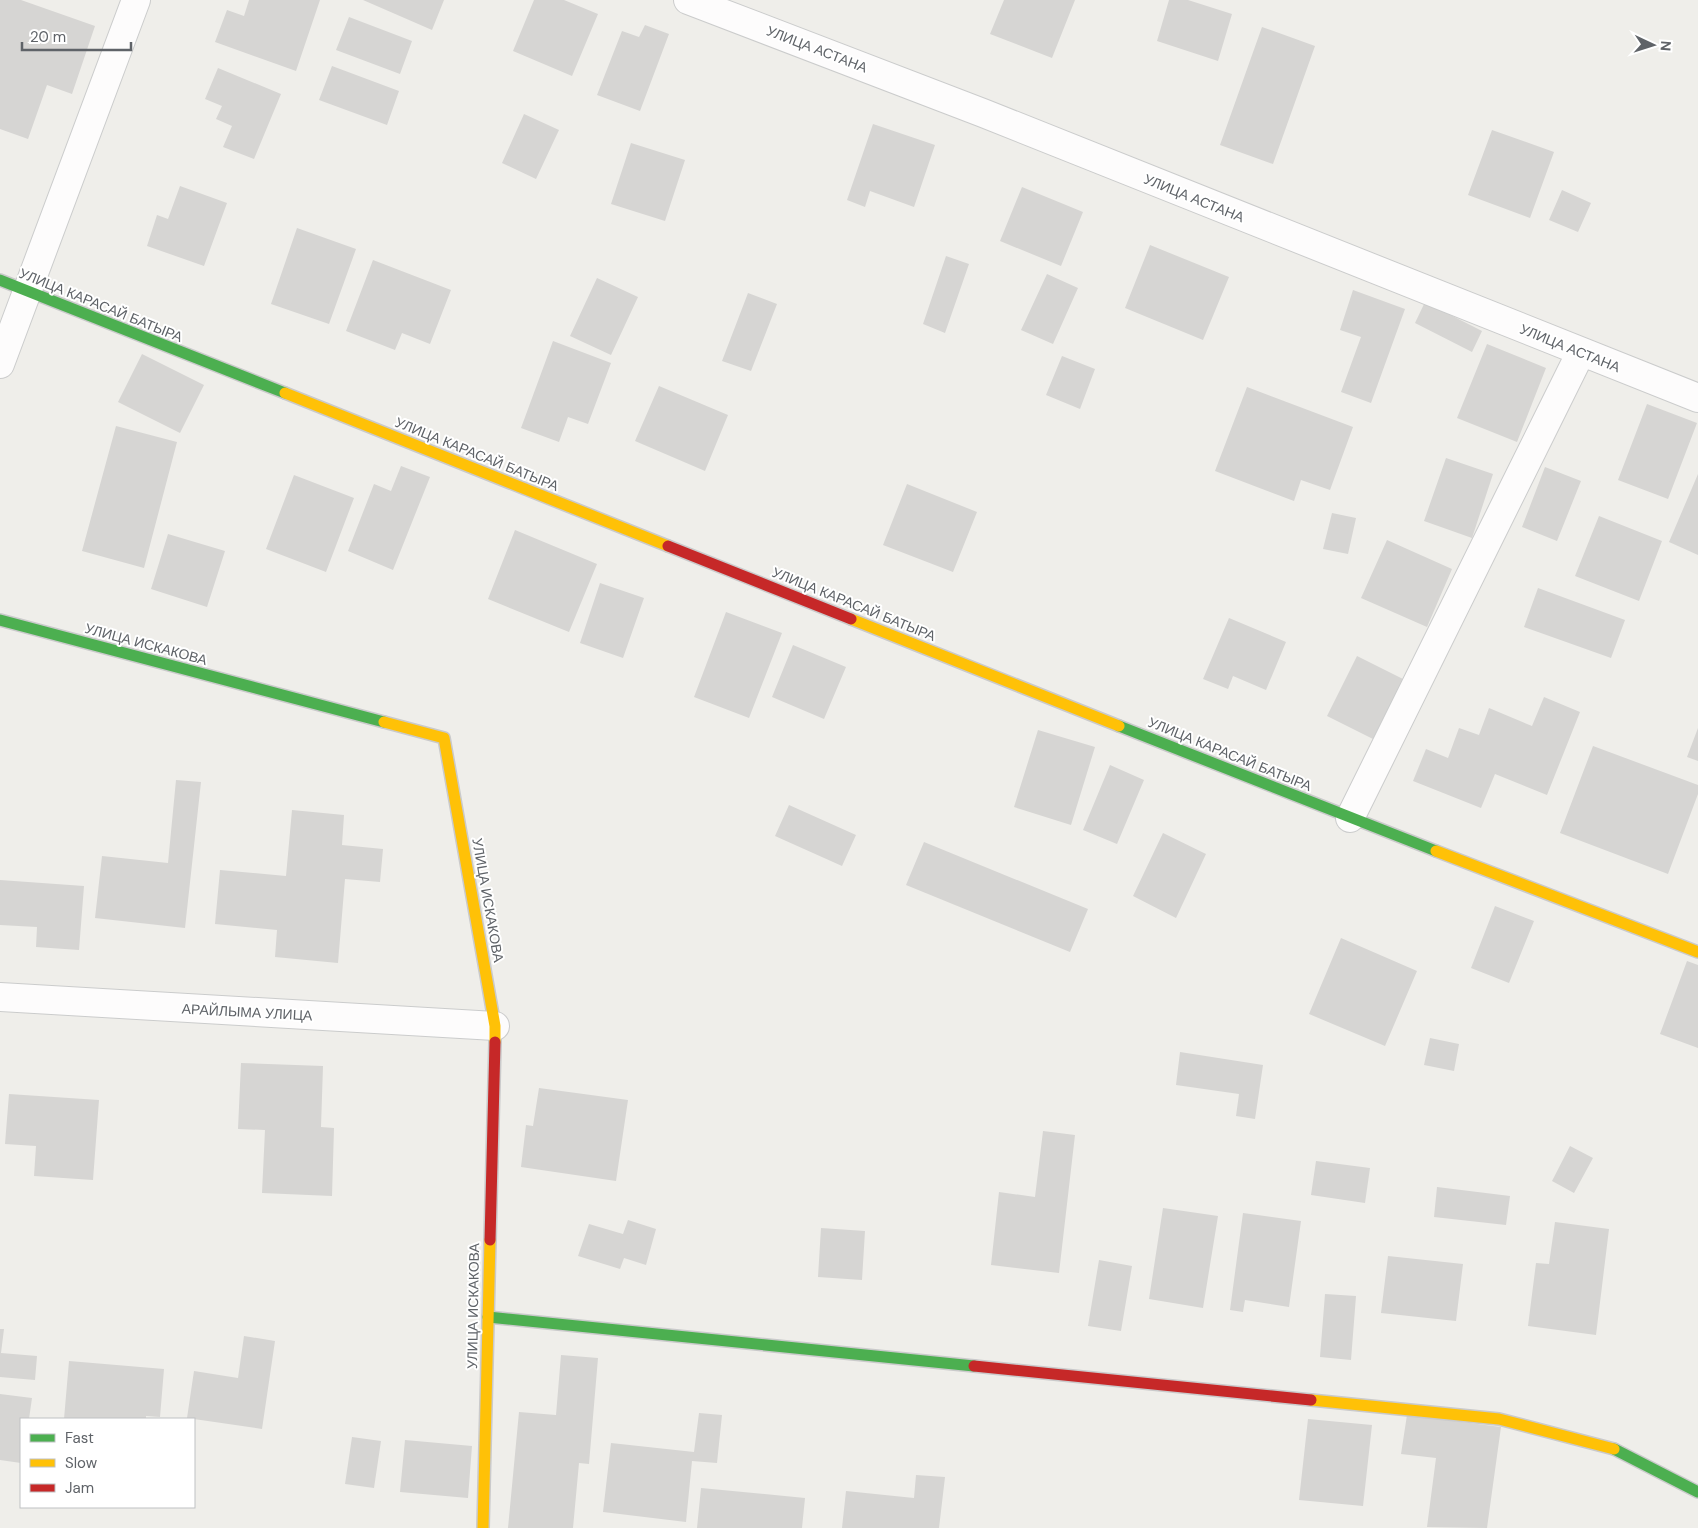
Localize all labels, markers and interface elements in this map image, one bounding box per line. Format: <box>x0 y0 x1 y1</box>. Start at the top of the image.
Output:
scale bar <box>22 20 131 52</box>
north arrow <box>1628 20 1678 70</box>
street label: УЛИЦА АСТАНА <box>764 21 871 77</box>
text: 20 m <box>30 27 66 47</box>
text: N <box>1657 40 1675 52</box>
street label: УЛИЦА АСТАНА <box>1141 170 1247 227</box>
street label: УЛИЦА КАРАСАЙ БАТЫРА <box>17 264 186 346</box>
street label: УЛИЦА АСТАНА <box>1517 320 1623 377</box>
street label: УЛИЦА КАРАСАЙ БАТЫРА <box>393 413 562 495</box>
street label: УЛИЦА КАРАСАЙ БАТЫРА <box>770 563 939 645</box>
street label: УЛИЦА ИСКАКОВА <box>83 619 210 669</box>
street label: УЛИЦА КАРАСАЙ БАТЫРА <box>1146 713 1315 795</box>
street label: УЛИЦА ИСКАКОВА <box>468 836 508 964</box>
street label: АРАЙЛЫМА УЛИЦА <box>181 1000 313 1024</box>
street label: УЛИЦА ИСКАКОВА <box>463 1242 483 1369</box>
legend <box>20 1418 195 1508</box>
text: Fast <box>65 1428 94 1448</box>
text: Slow <box>65 1453 98 1473</box>
text: Jam <box>65 1478 94 1498</box>

